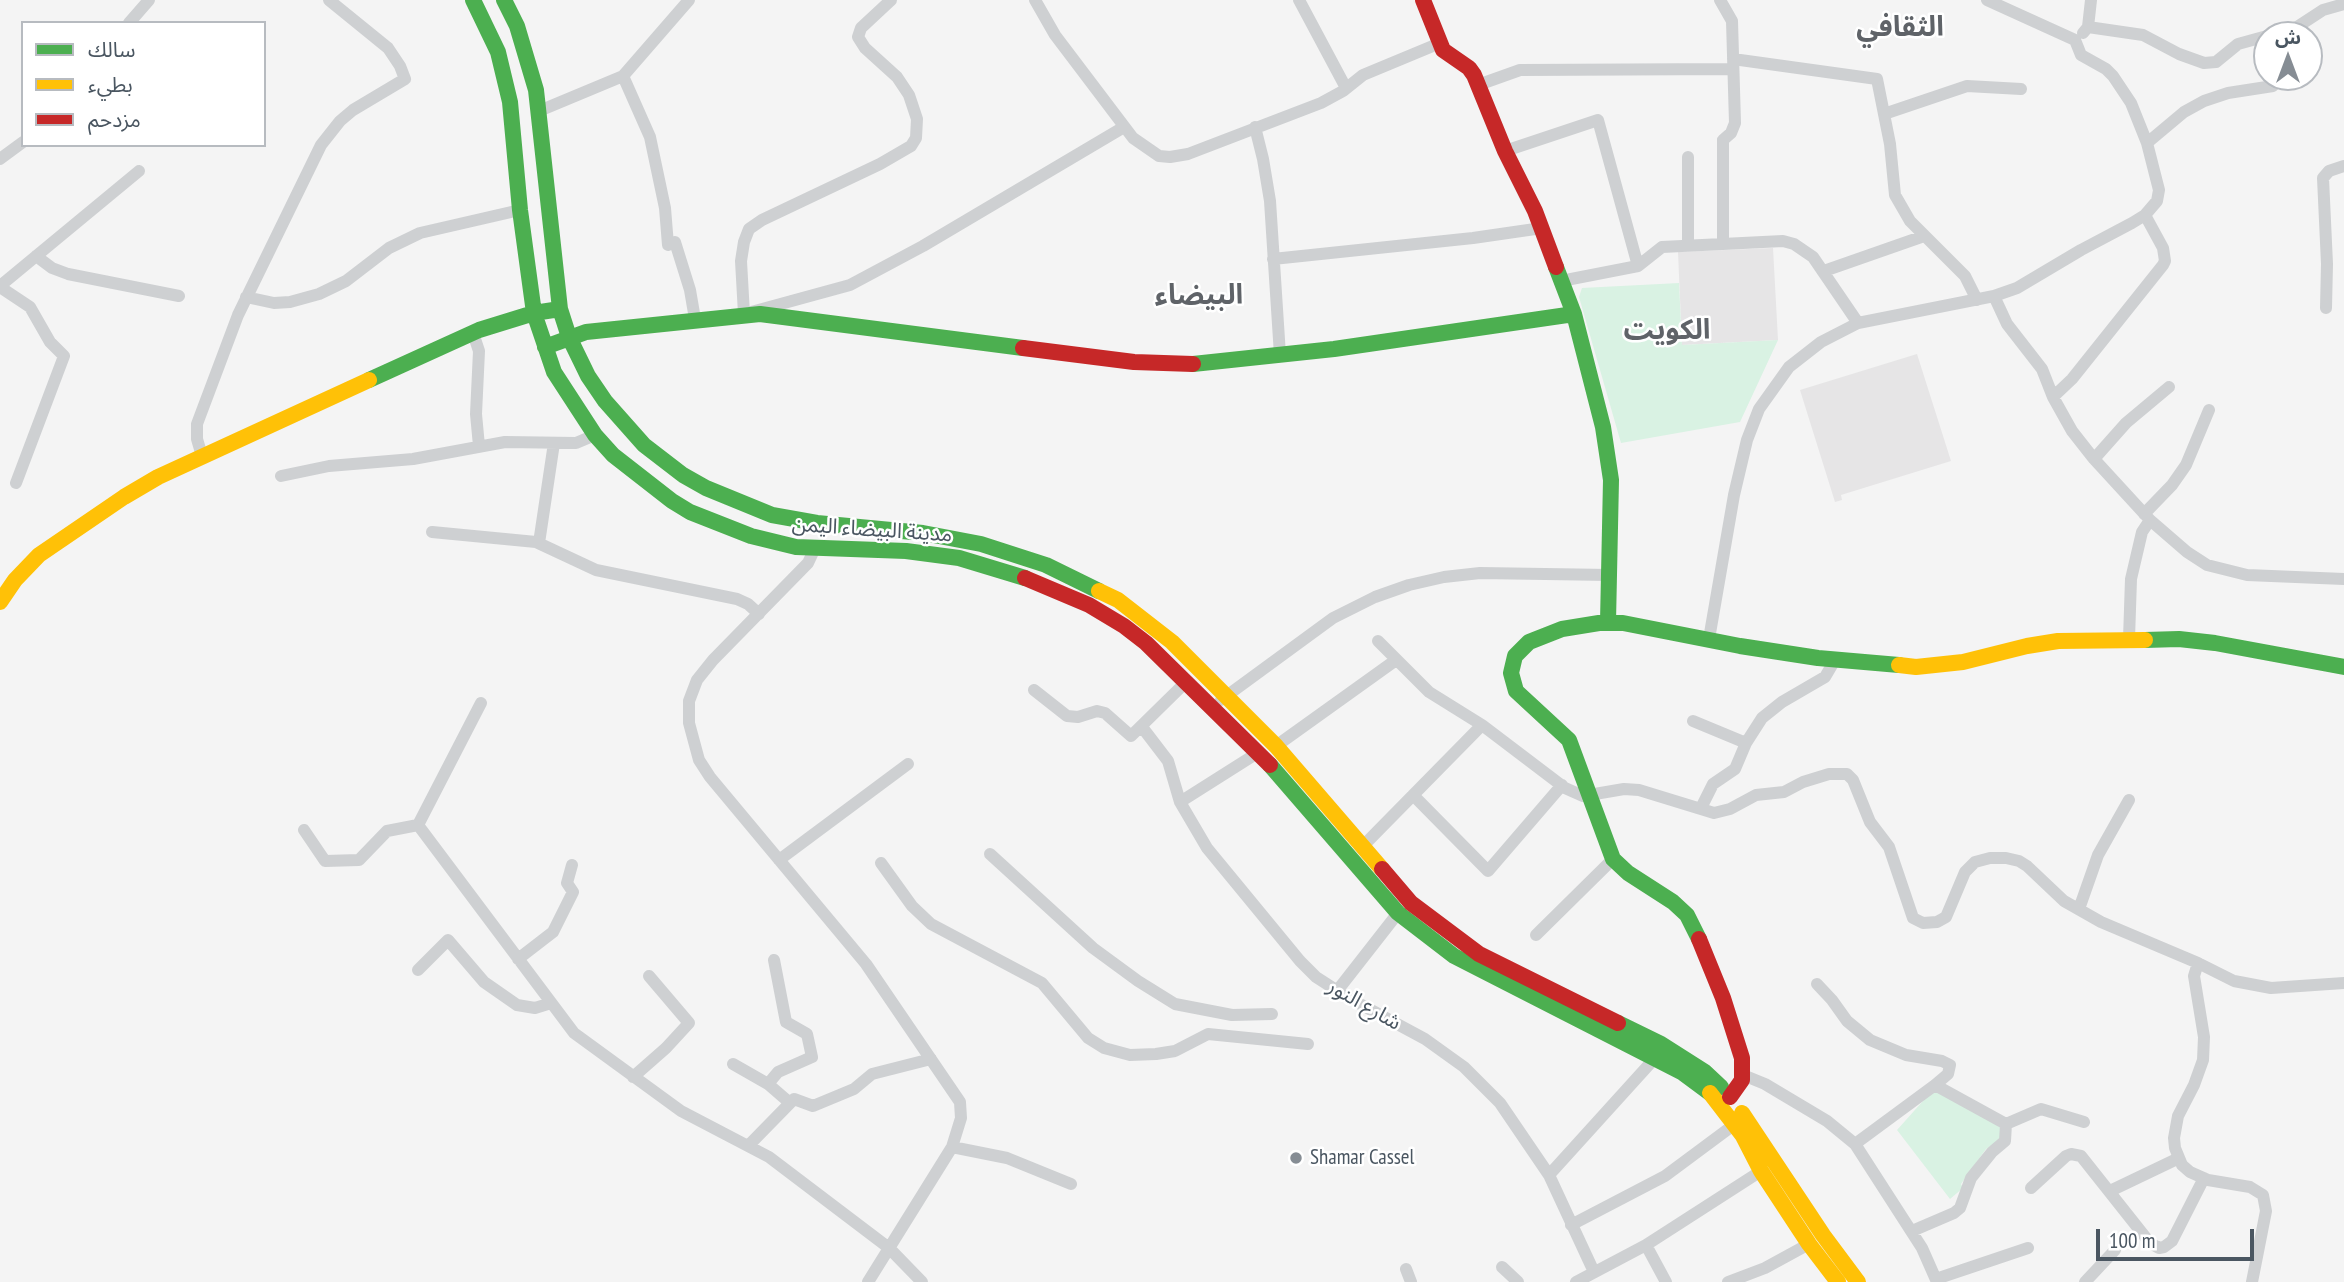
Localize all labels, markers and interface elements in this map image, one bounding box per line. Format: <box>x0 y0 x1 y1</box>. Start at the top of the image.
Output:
district label: الثقافي <box>1856 11 1944 45</box>
legend <box>21 21 266 147</box>
north arrow <box>2253 21 2323 91</box>
text: ش <box>2275 25 2301 49</box>
text: سالك <box>88 36 135 63</box>
text: بطيء <box>88 71 133 98</box>
text: مزدحم <box>88 106 141 133</box>
district label: البيضاء <box>1155 279 1243 313</box>
district label: الكويت <box>1624 314 1710 348</box>
street label: مدينة البيضاء اليمن <box>791 512 953 548</box>
street label: شارع النور <box>1323 974 1405 1036</box>
place label: Shamar Cassel <box>1310 1145 1414 1171</box>
marker: Shamar Cassel <box>1288 1150 1304 1166</box>
scale bar <box>2099 1216 2256 1260</box>
text: 100 m <box>2109 1227 2155 1254</box>

